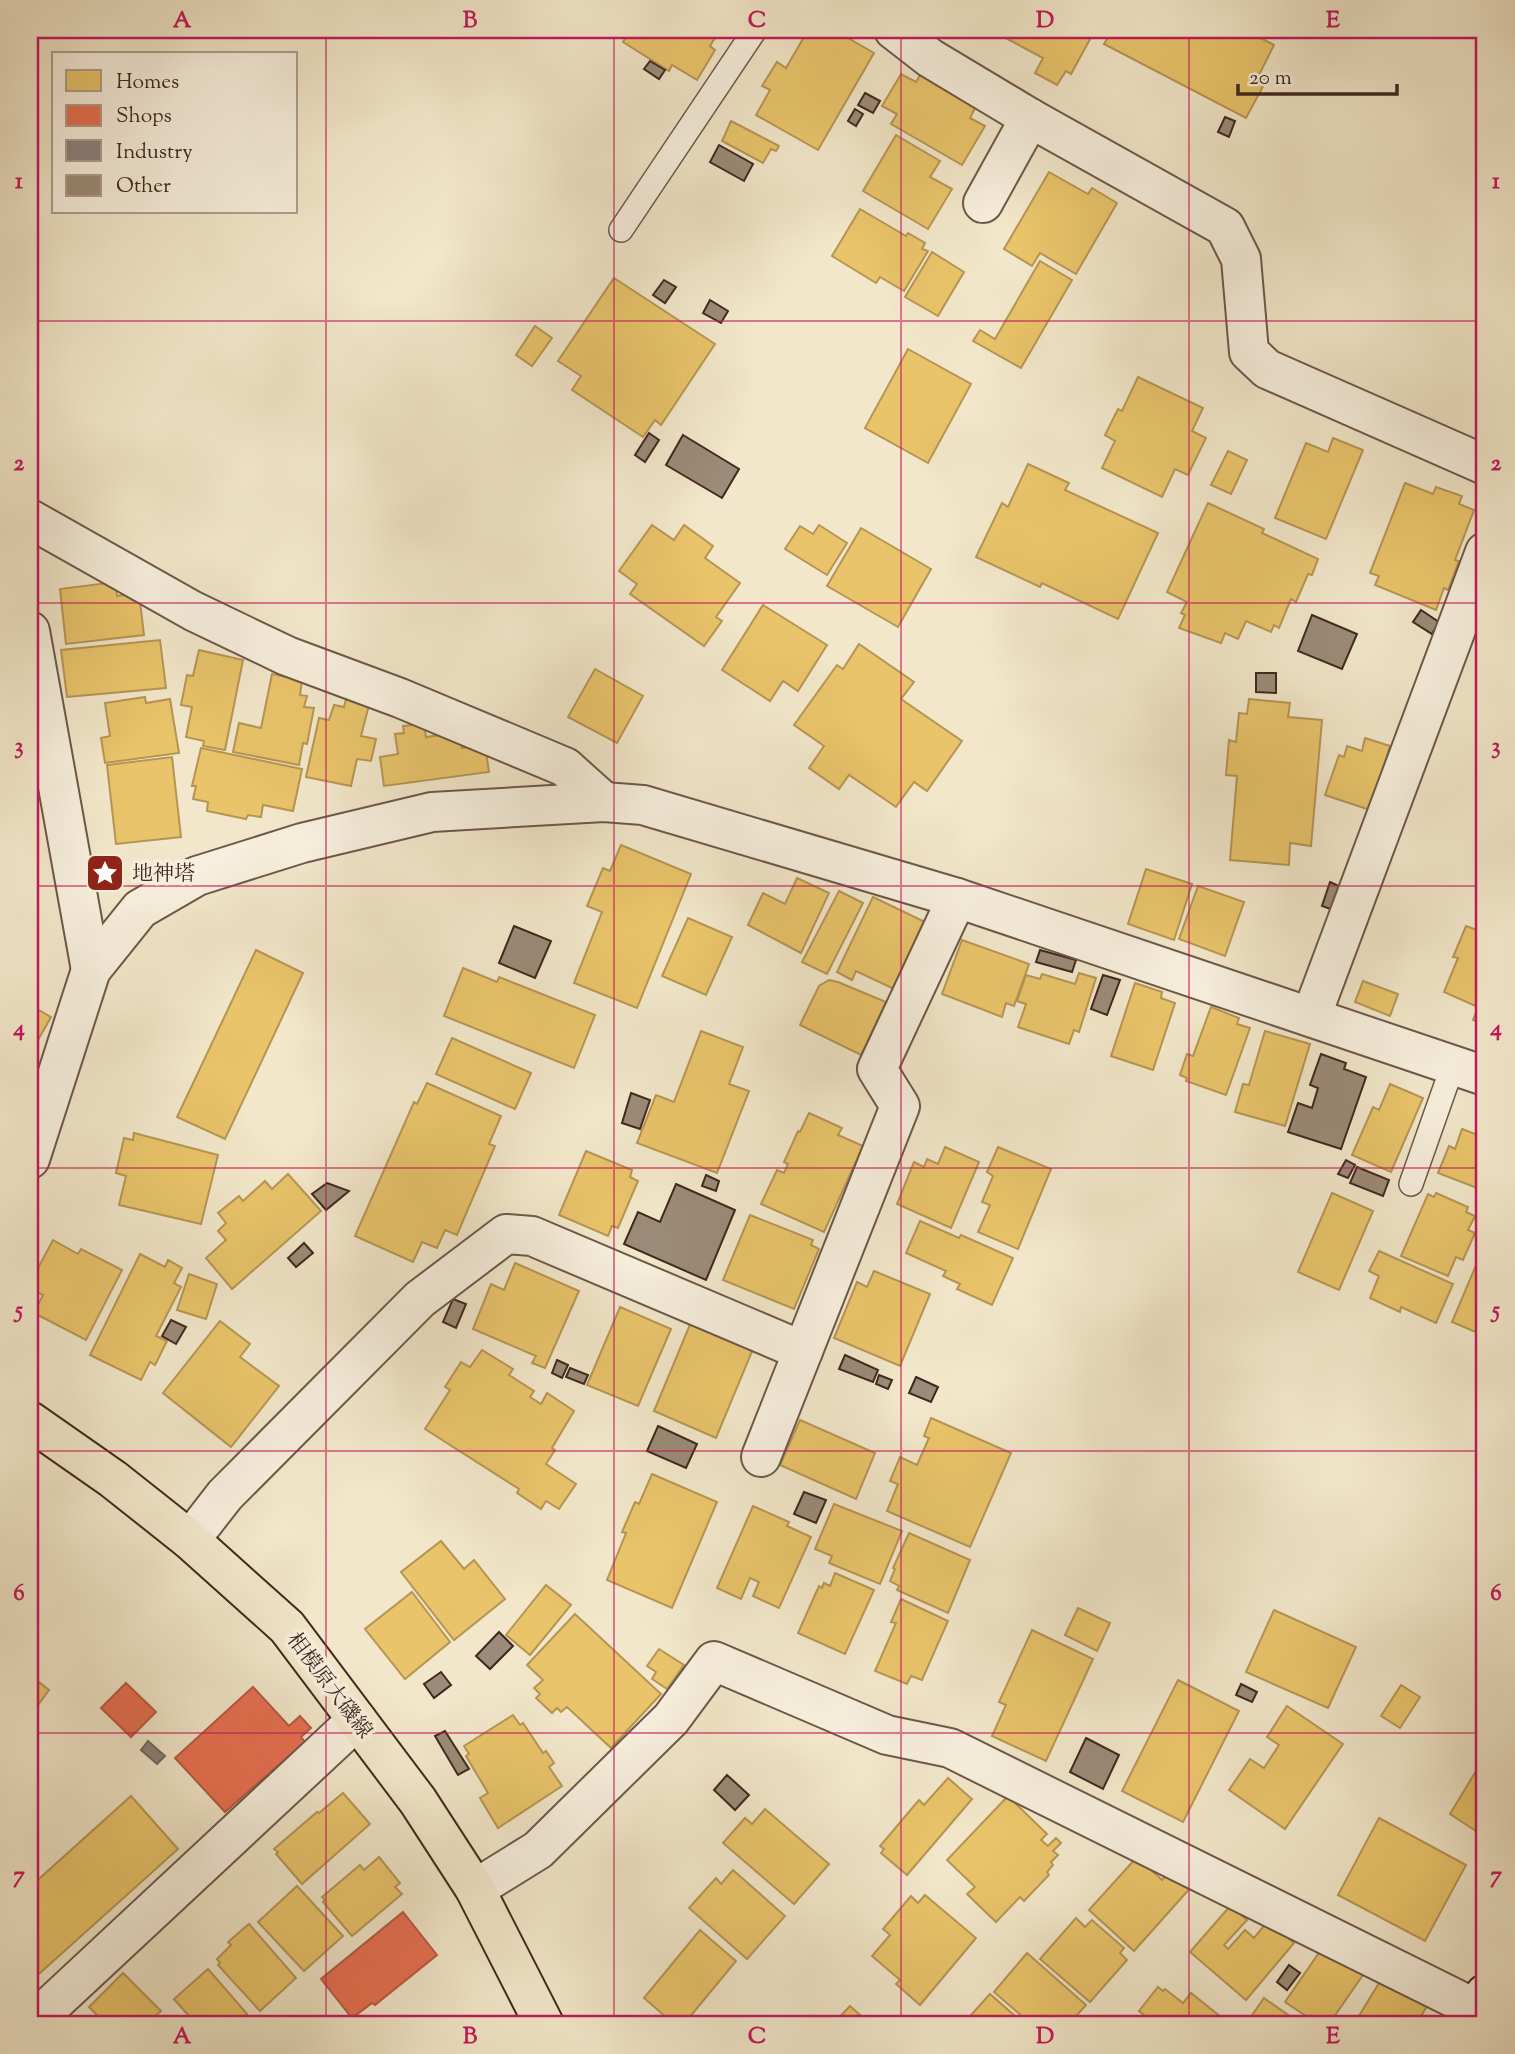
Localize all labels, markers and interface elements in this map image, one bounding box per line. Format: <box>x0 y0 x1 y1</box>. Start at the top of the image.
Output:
text: A <box>173 5 192 38</box>
text: B <box>463 5 478 38</box>
text: C <box>748 5 766 38</box>
text: D <box>1036 5 1054 38</box>
text: E <box>1326 5 1340 38</box>
legend <box>52 52 298 214</box>
scale bar <box>1238 52 1398 96</box>
text: 20 m <box>1249 64 1292 94</box>
text: Homes <box>116 68 179 98</box>
text: Shops <box>116 102 172 132</box>
text: Industry <box>116 138 193 168</box>
text: 1 <box>15 166 23 199</box>
text: 1 <box>1492 166 1500 199</box>
text: Other <box>116 172 171 202</box>
text: 2 <box>14 448 25 481</box>
text: 2 <box>1491 448 1502 481</box>
text: 3 <box>14 731 24 764</box>
text: 3 <box>1491 731 1501 764</box>
place icon: 地神塔 <box>84 852 126 894</box>
place label: 地神塔 <box>132 860 195 890</box>
text: 4 <box>12 1013 25 1046</box>
text: 4 <box>1489 1013 1502 1046</box>
text: 5 <box>13 1295 23 1328</box>
text: 5 <box>1490 1295 1500 1328</box>
text: 6 <box>13 1578 25 1611</box>
text: 6 <box>1490 1578 1502 1611</box>
street label: 相模原大磯線 <box>279 1627 378 1746</box>
text: 7 <box>13 1860 25 1893</box>
text: 7 <box>1490 1860 1502 1893</box>
text: A <box>173 2021 192 2054</box>
text: B <box>463 2021 478 2054</box>
text: C <box>748 2021 766 2054</box>
text: D <box>1036 2021 1054 2054</box>
text: E <box>1326 2021 1340 2054</box>

